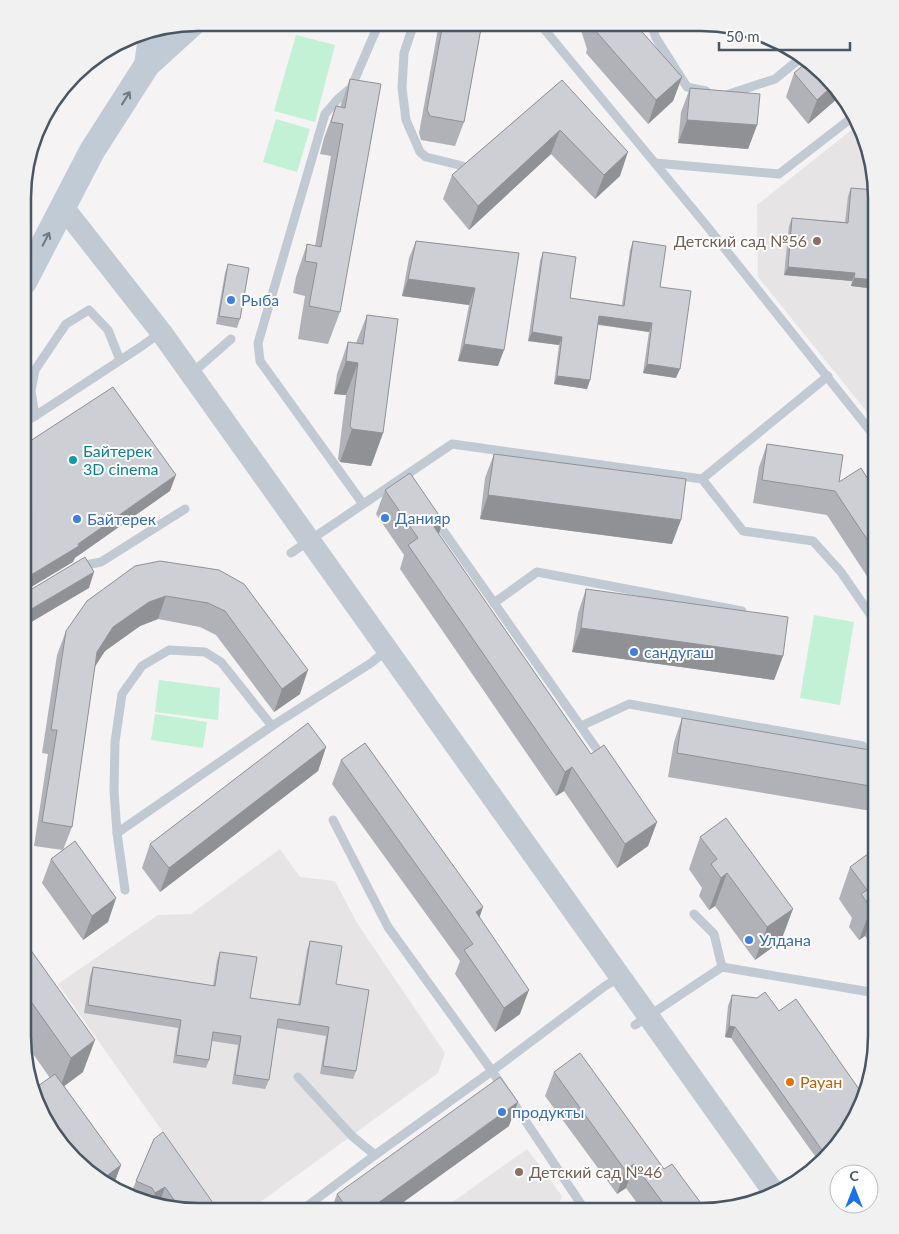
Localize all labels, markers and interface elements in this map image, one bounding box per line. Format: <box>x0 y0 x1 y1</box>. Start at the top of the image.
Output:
scale bar <box>719 20 850 52</box>
text: 50 m <box>726 27 760 45</box>
one-way arrow <box>121 91 131 105</box>
place label: Детский сад №56 <box>674 231 807 250</box>
one-way arrow <box>42 232 51 247</box>
marker: Детский сад №56 <box>811 235 823 247</box>
place label: Рыба <box>241 290 279 309</box>
marker: Рыба <box>225 294 237 306</box>
place label: Байтерек 3D cinema <box>83 441 159 478</box>
marker: Байтерек 3D cinema <box>67 454 79 466</box>
place label: Данияр <box>395 508 451 527</box>
place label: Байтерек <box>87 509 157 528</box>
marker: Данияр <box>379 512 391 524</box>
marker: Байтерек <box>71 513 83 525</box>
place label: сандугаш <box>644 642 714 661</box>
marker: сандугаш <box>628 646 640 658</box>
place label: Улдана <box>759 930 811 949</box>
marker: Улдана <box>743 934 755 946</box>
place label: Рауан <box>800 1072 842 1091</box>
marker: Рауан <box>784 1076 796 1088</box>
place label: продукты <box>512 1102 584 1121</box>
marker: продукты <box>496 1106 508 1118</box>
place label: Детский сад №46 <box>529 1162 662 1181</box>
north arrow <box>829 1164 879 1214</box>
marker: Детский сад №46 <box>513 1166 525 1178</box>
text: С <box>849 1167 859 1184</box>

